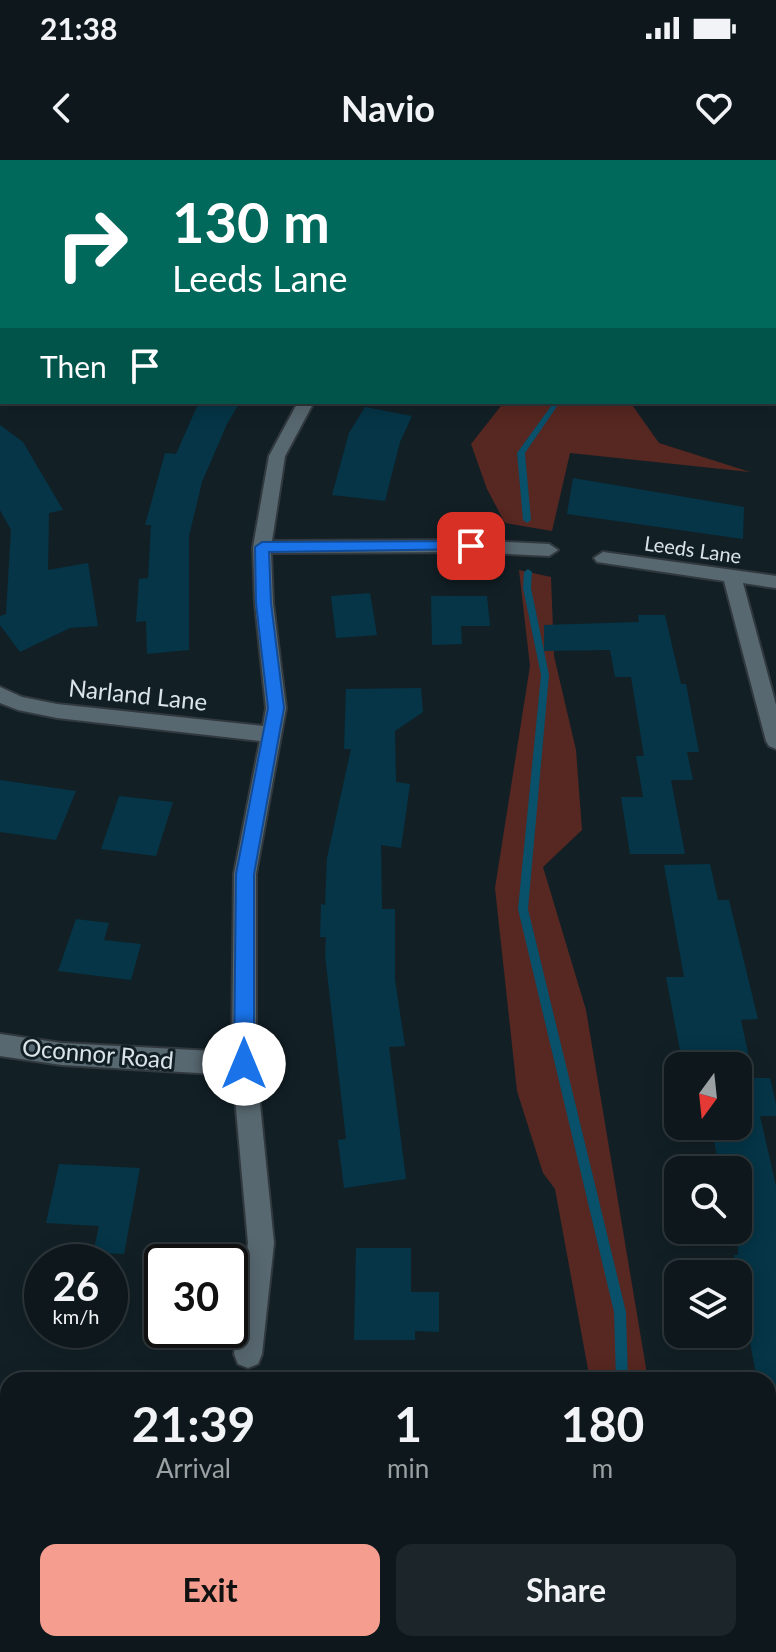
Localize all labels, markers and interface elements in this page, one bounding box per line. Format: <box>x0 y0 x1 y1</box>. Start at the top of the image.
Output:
text: 21:38 <box>40 10 117 46</box>
icon: back <box>40 86 84 130</box>
text: Navio <box>341 86 435 130</box>
icon: heart <box>692 86 736 130</box>
text: 130 m <box>172 188 330 255</box>
icon: right <box>40 192 144 296</box>
text: Leeds Lane <box>172 256 348 300</box>
icon: arrive <box>123 344 167 388</box>
text: Then <box>40 348 107 384</box>
pin <box>437 512 505 580</box>
icon: arrive <box>449 524 493 568</box>
street label: Leeds Lane <box>643 530 743 568</box>
street label: Narland Lane <box>67 672 209 716</box>
position arrow <box>202 1022 286 1106</box>
street label: Oconnor Road <box>21 1032 175 1074</box>
north arrow <box>664 1052 752 1140</box>
map controls <box>664 1052 752 1348</box>
button: search <box>664 1156 752 1244</box>
speed limit sign: 30 <box>144 1244 248 1348</box>
button: layers <box>664 1260 752 1348</box>
text: 26 <box>53 1262 99 1310</box>
text: km/h <box>53 1304 99 1328</box>
text: 21:39 <box>132 1395 255 1452</box>
text: 1 <box>394 1395 422 1452</box>
text: 180 <box>561 1395 644 1452</box>
text: Arrival <box>156 1452 231 1484</box>
text: min <box>387 1452 429 1484</box>
text: m <box>592 1452 613 1484</box>
button: Exit <box>40 1544 380 1636</box>
button: Share <box>396 1544 736 1636</box>

